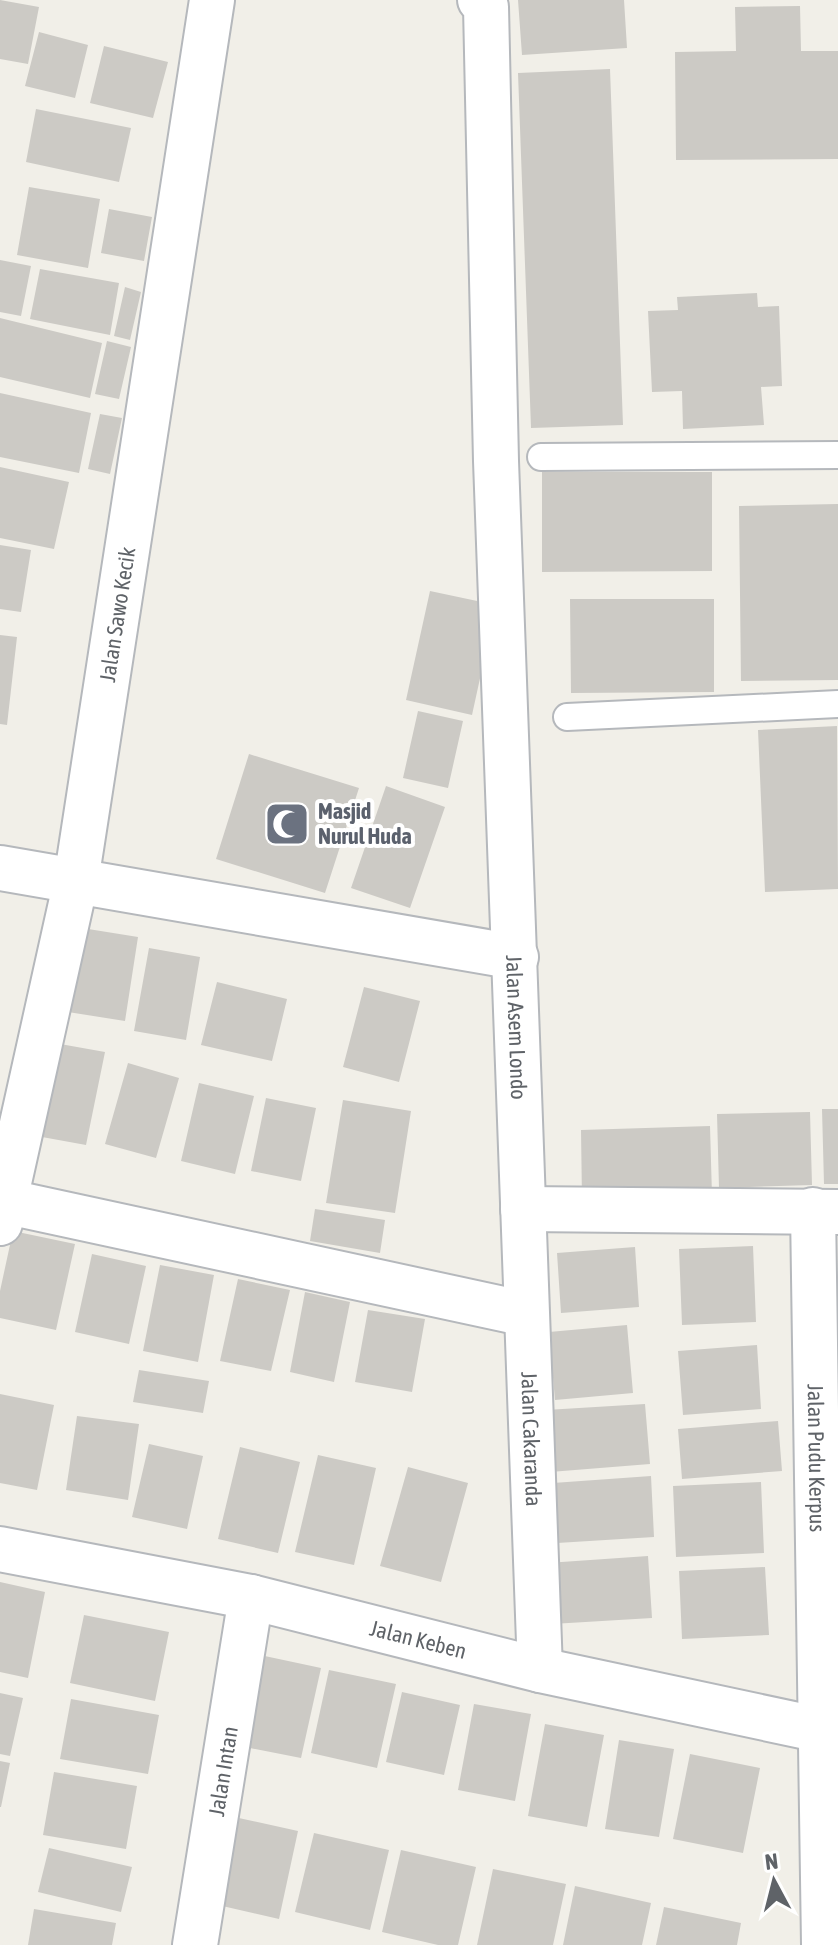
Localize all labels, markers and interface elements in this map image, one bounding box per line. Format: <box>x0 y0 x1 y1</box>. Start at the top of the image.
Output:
street label: Jalan Sawo Kecik <box>94 545 140 684</box>
place label: Masjid Nurul Huda <box>318 798 412 849</box>
mosque icon: Masjid Nurul Huda <box>263 800 311 848</box>
street label: Jalan Asem Londo <box>501 954 532 1100</box>
street label: Jalan Cakaranda <box>516 1371 547 1507</box>
street label: Jalan Pudu Kerpus <box>803 1384 831 1533</box>
street label: Jalan Keben <box>367 1615 469 1664</box>
street label: Jalan Intan <box>203 1724 243 1818</box>
north arrow <box>734 1841 814 1921</box>
text: N <box>764 1847 780 1875</box>

